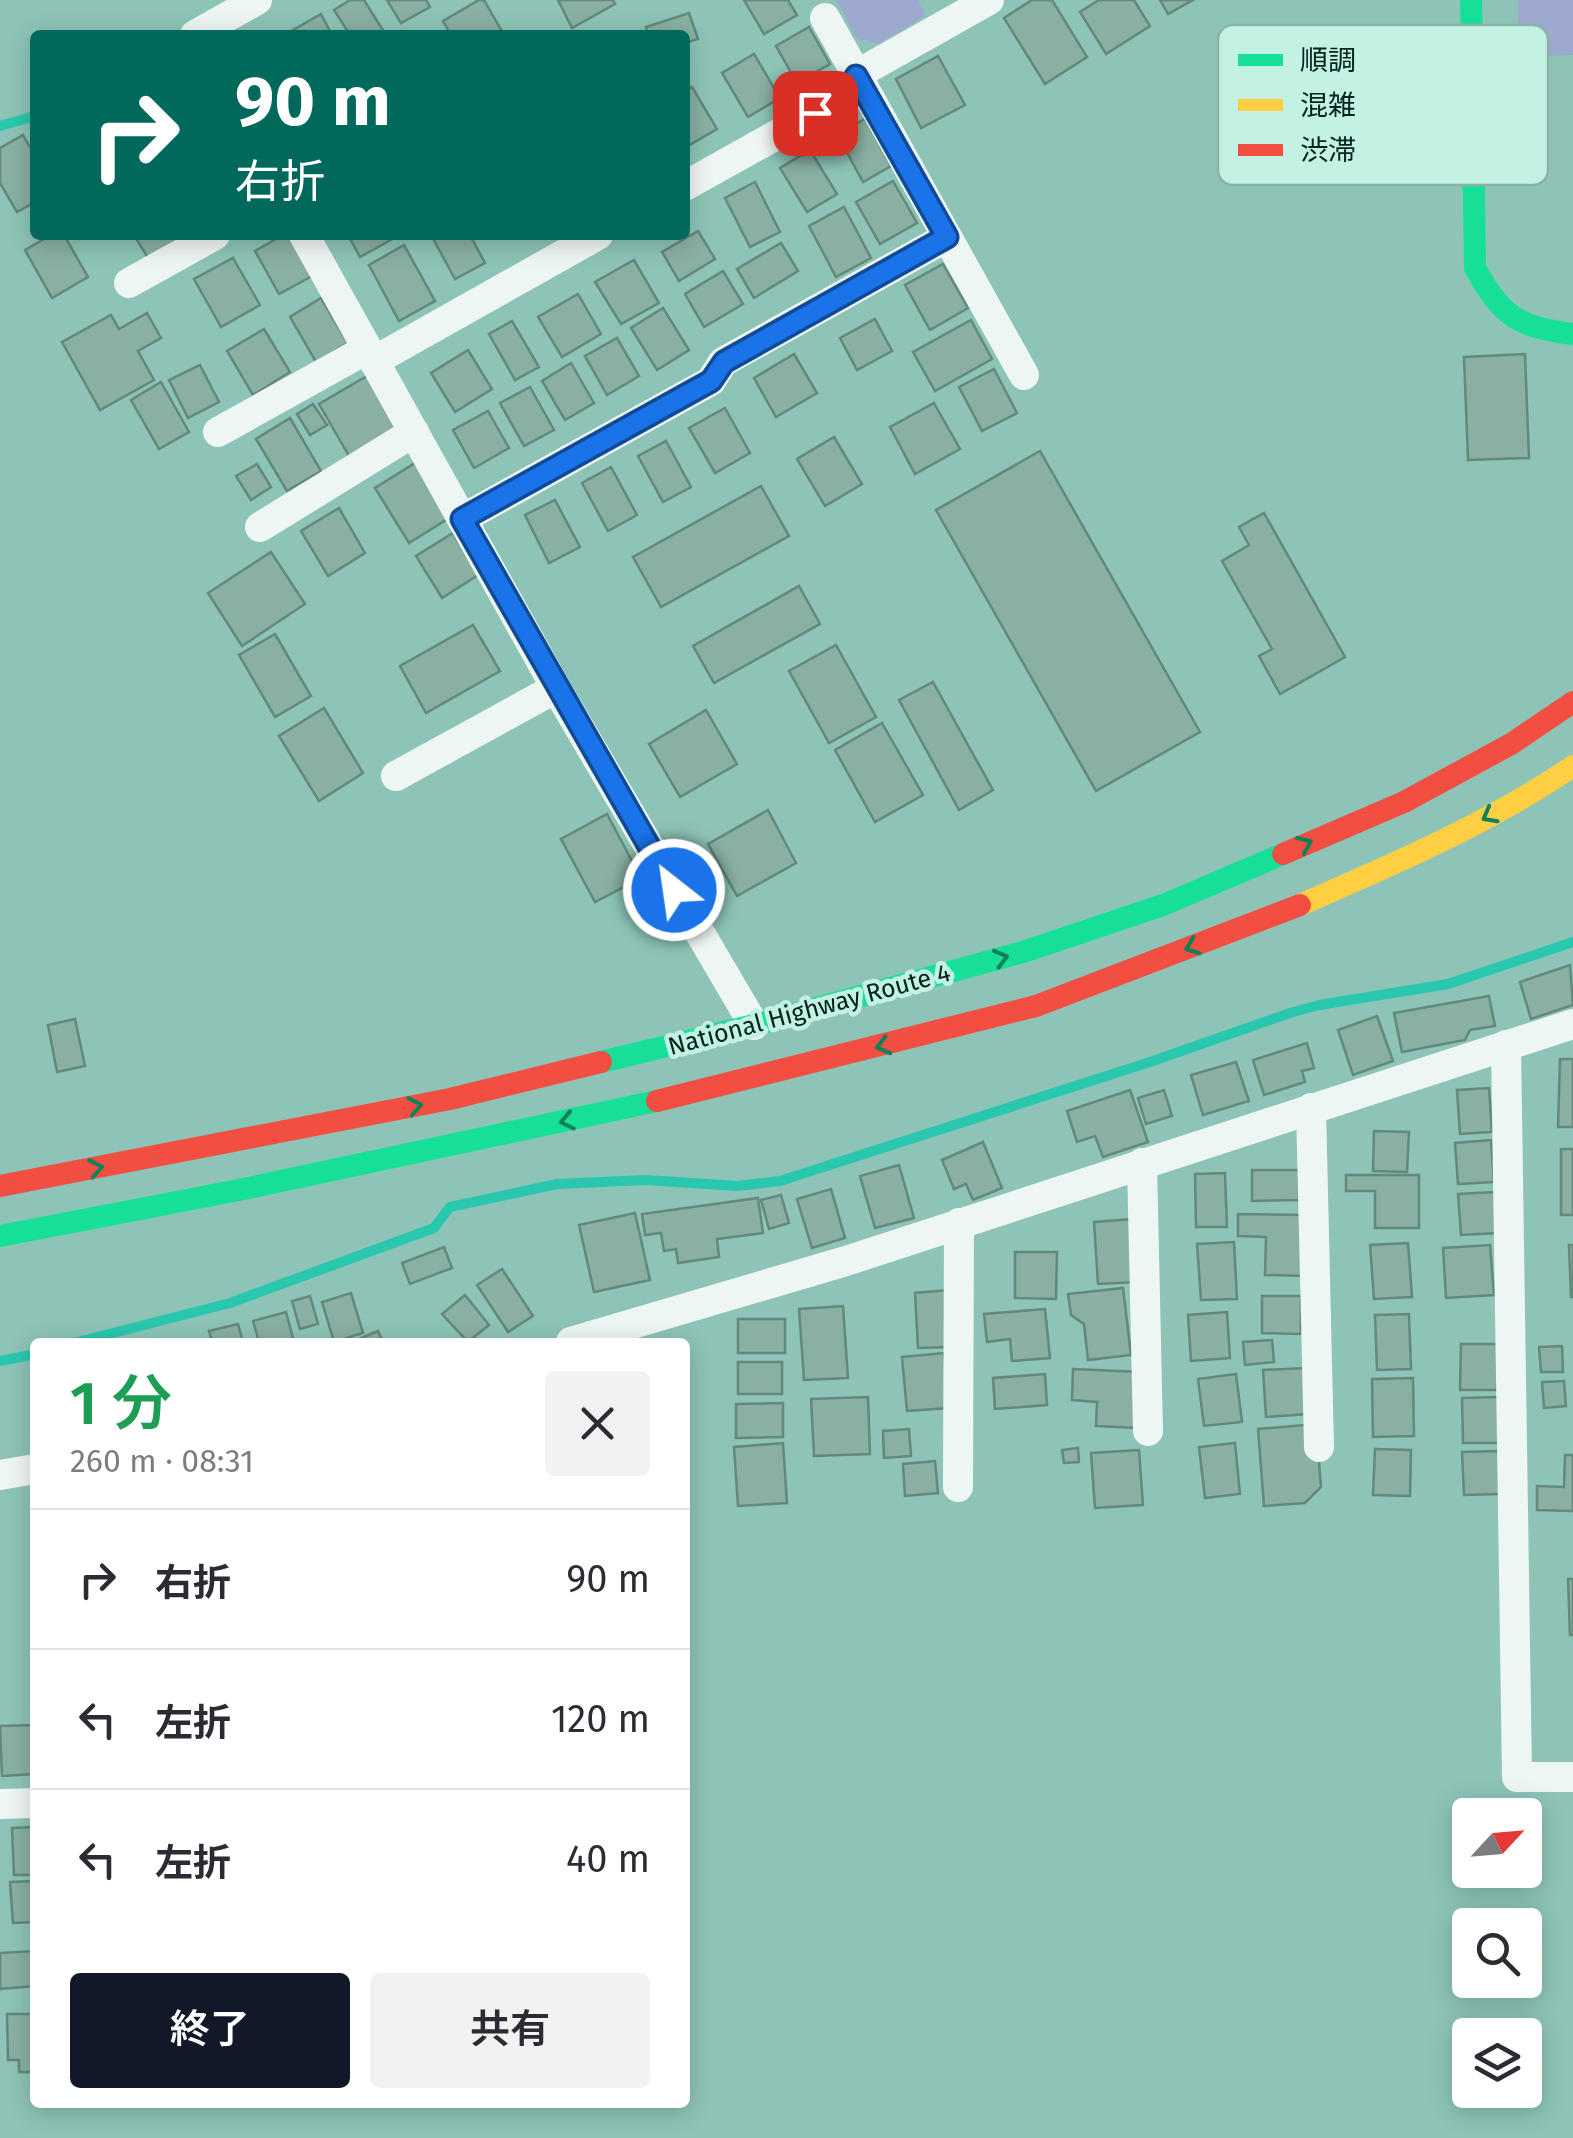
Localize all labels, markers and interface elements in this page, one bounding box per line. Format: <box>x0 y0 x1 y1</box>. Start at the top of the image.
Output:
legend <box>1218 25 1548 185</box>
text: 順調 <box>1300 44 1356 77</box>
text: 90 m <box>235 60 391 144</box>
icon: right <box>70 70 200 200</box>
pin <box>773 71 858 156</box>
icon: arrive <box>788 86 843 141</box>
text: 混雑 <box>1300 89 1356 122</box>
text: 渋滞 <box>1300 134 1356 167</box>
text: 右折 <box>235 155 325 209</box>
one-way arrow <box>1482 804 1500 823</box>
one-way arrow <box>1295 836 1313 856</box>
position arrow <box>622 838 726 942</box>
one-way arrow <box>1185 935 1202 955</box>
one-way arrow <box>992 948 1009 969</box>
street label: National Highway Route 4 <box>665 958 954 1062</box>
one-way arrow <box>875 1034 892 1055</box>
one-way arrow <box>407 1096 423 1117</box>
one-way arrow <box>559 1109 576 1130</box>
one-way arrow <box>88 1158 104 1179</box>
text: 1 分 <box>70 1368 172 1440</box>
button: close <box>545 1371 650 1476</box>
text: 260 m · 08:31 <box>70 1442 254 1480</box>
icon: right <box>70 1552 125 1607</box>
text: 90 m <box>566 1556 650 1602</box>
text: 右折 <box>155 1560 231 1606</box>
icon: left <box>70 1692 125 1747</box>
text: 120 m <box>551 1696 650 1742</box>
text: 左折 <box>155 1700 231 1746</box>
north arrow <box>1452 1798 1542 1888</box>
map controls <box>1452 1798 1542 2108</box>
icon: left <box>70 1832 125 1887</box>
text: 40 m <box>566 1836 650 1882</box>
text: 左折 <box>155 1840 231 1886</box>
button: search <box>1452 1908 1542 1998</box>
button: 終了 <box>70 1973 350 2088</box>
button: 共有 <box>370 1973 650 2088</box>
button: layers <box>1452 2018 1542 2108</box>

